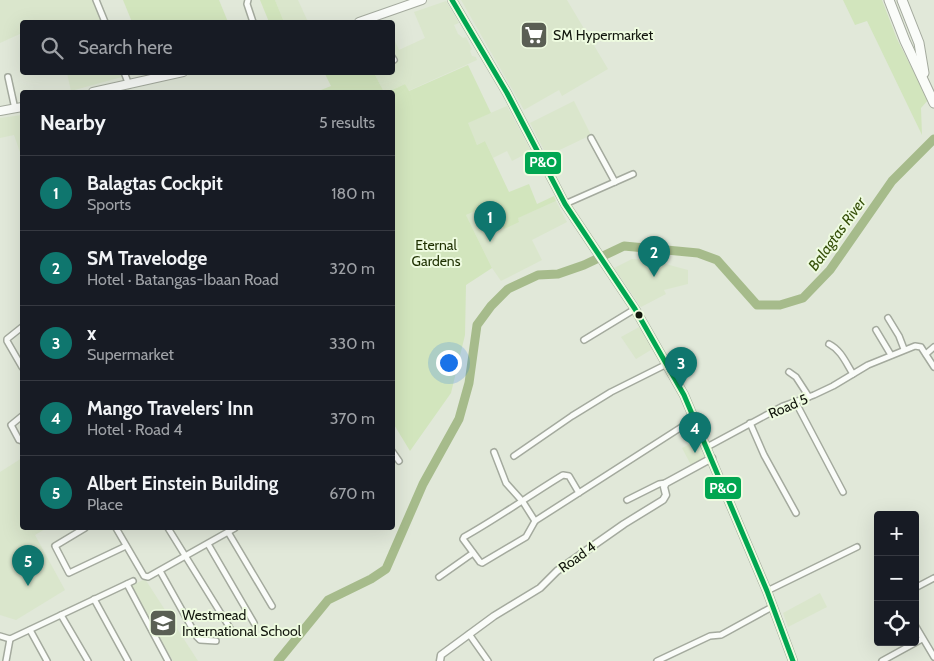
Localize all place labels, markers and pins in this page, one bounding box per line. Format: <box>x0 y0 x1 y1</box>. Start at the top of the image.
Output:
supermarket icon: SM Hypermarket <box>519 20 549 50</box>
place label: SM Hypermarket <box>553 26 653 44</box>
pin: 1 <box>474 201 506 242</box>
pin: 2 <box>638 236 670 277</box>
unlabelled marker <box>634 310 644 320</box>
pin: 3 <box>665 347 697 388</box>
pin: 4 <box>679 412 711 453</box>
pin: 5 <box>12 545 44 586</box>
place label: Westmead International School <box>182 606 302 640</box>
school or university icon: Westmead International School <box>148 608 178 638</box>

